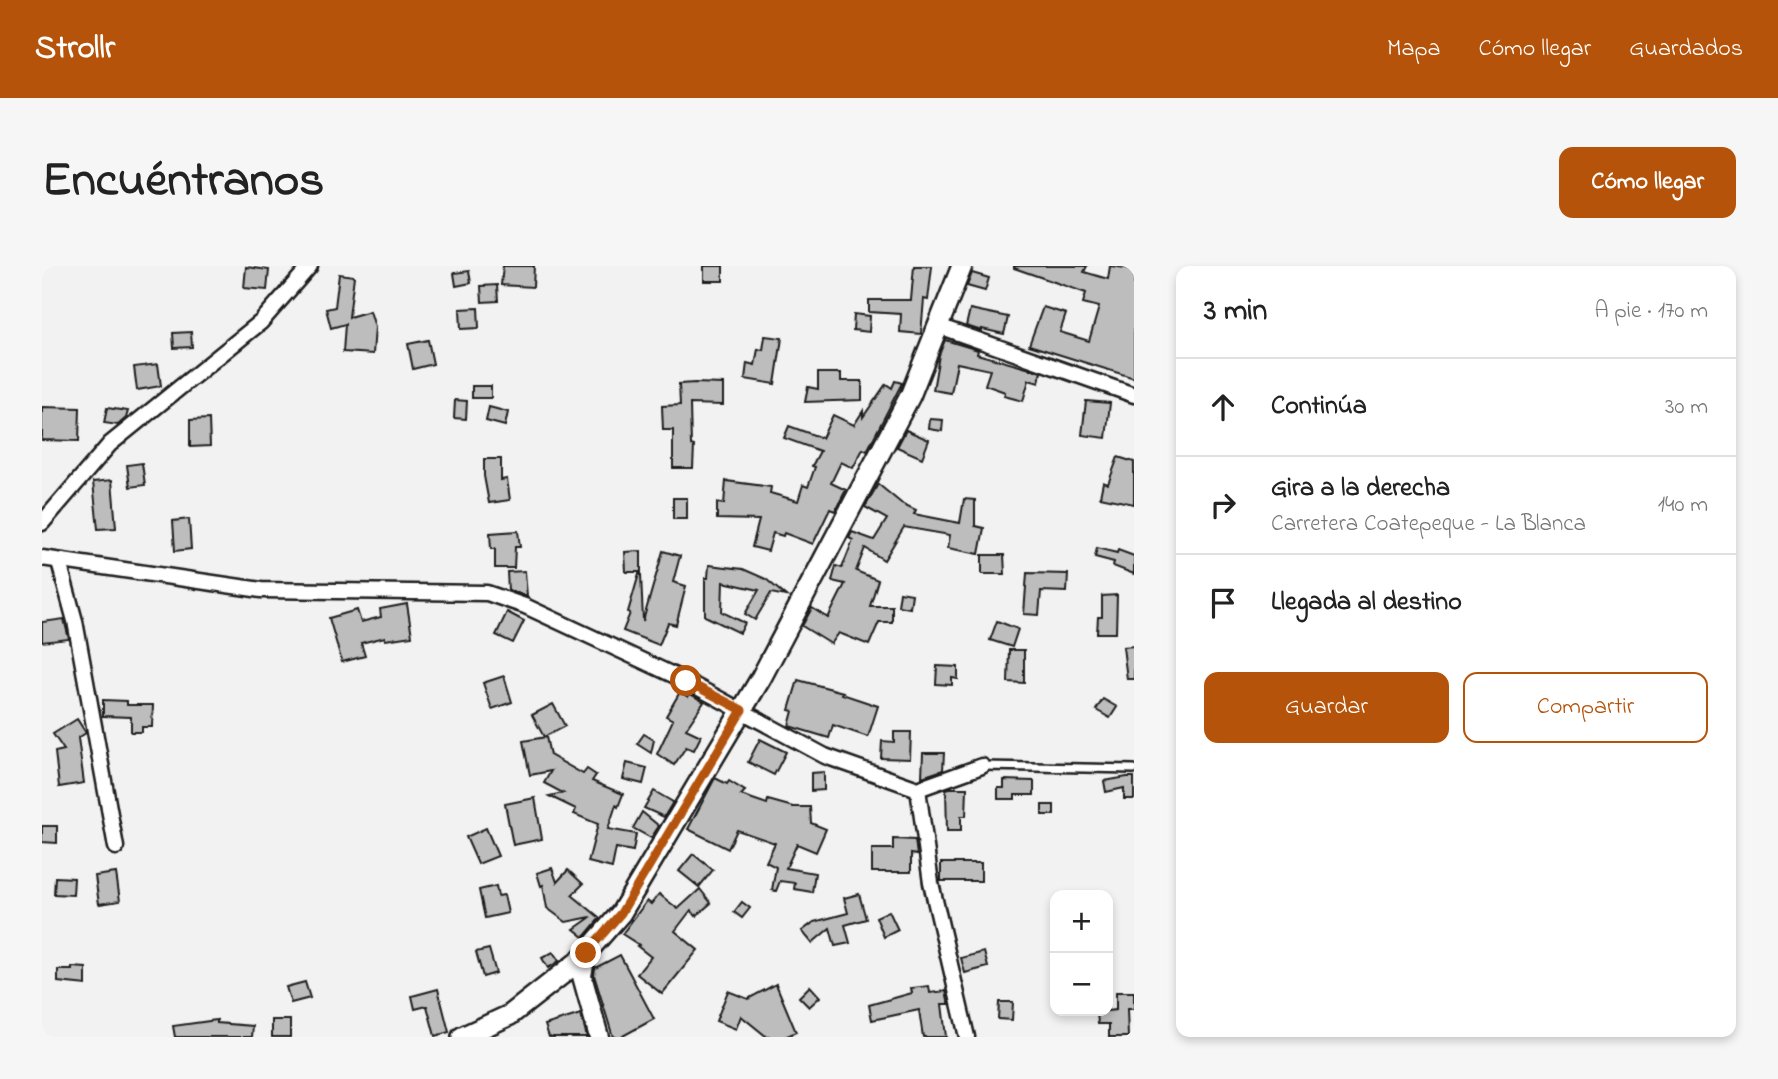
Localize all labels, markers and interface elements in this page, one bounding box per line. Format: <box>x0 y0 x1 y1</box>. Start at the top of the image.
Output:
text: Strollr <box>35 25 115 73</box>
text: Mapa <box>1387 32 1440 67</box>
text: Cómo llegar <box>1478 32 1591 67</box>
text: Guardados <box>1629 32 1743 67</box>
text: Encuéntranos <box>42 146 324 218</box>
button: Cómo llegar <box>1559 147 1736 218</box>
text: 3 min <box>1204 290 1267 334</box>
text: A pie · 170 m <box>1594 295 1708 328</box>
icon: ahead <box>1204 388 1242 426</box>
text: Continúa <box>1271 388 1367 426</box>
text: 30 m <box>1665 391 1708 424</box>
text: Gira a la derecha <box>1271 470 1450 508</box>
icon: right <box>1204 486 1242 524</box>
text: 140 m <box>1658 489 1708 522</box>
text: Carretera Coatepeque - La Blanca <box>1271 508 1586 541</box>
icon: arrive <box>1204 584 1242 622</box>
text: Llegada al destino <box>1271 584 1462 622</box>
route start <box>670 665 701 696</box>
button: Guardar <box>1204 672 1449 743</box>
button: Compartir <box>1463 672 1708 743</box>
map controls <box>1050 890 1113 1016</box>
button: + <box>1050 890 1113 953</box>
route end <box>570 937 601 968</box>
button: − <box>1050 953 1113 1016</box>

